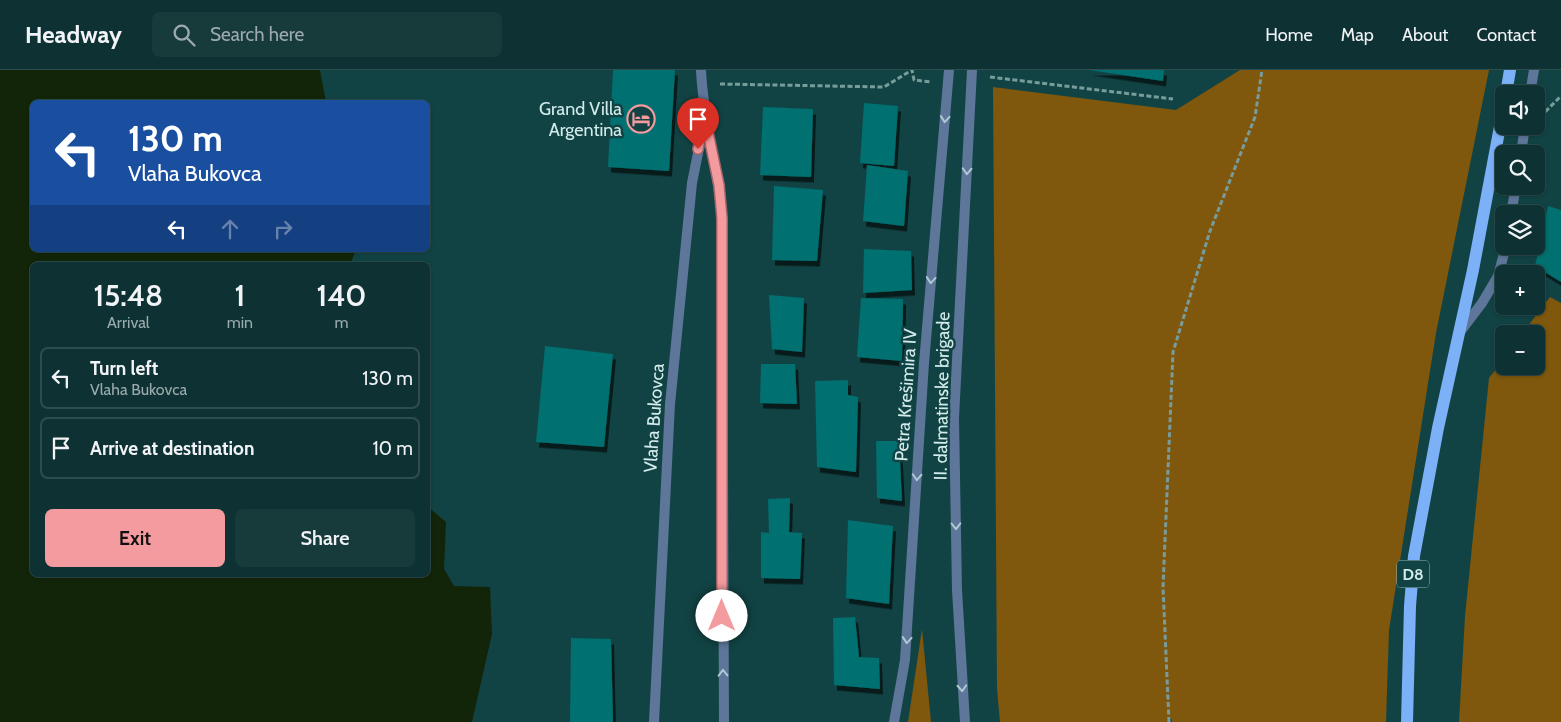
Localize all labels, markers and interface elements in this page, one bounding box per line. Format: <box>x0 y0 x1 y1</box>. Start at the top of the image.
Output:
search box <box>152 12 502 57</box>
text: Headway <box>25 20 122 49</box>
icon: search <box>170 21 198 49</box>
text: Search here <box>210 23 304 46</box>
text: Home <box>1265 24 1313 46</box>
text: Map <box>1341 24 1374 46</box>
text: About <box>1402 24 1448 46</box>
text: Contact <box>1476 24 1536 46</box>
map controls <box>1495 85 1545 375</box>
button: sound <box>1495 85 1545 135</box>
place label: Grand Villa Argentina <box>539 98 622 141</box>
pin <box>677 98 719 149</box>
hotel icon: Grand Villa Argentina <box>626 104 656 134</box>
icon: arrive <box>684 105 712 133</box>
one-way arrow <box>939 115 950 123</box>
text: 130 m <box>128 117 223 160</box>
icon: left <box>45 120 110 185</box>
button: search <box>1495 145 1545 195</box>
text: Vlaha Bukovca <box>128 160 262 187</box>
one-way arrow <box>962 167 973 175</box>
button: layers <box>1495 205 1545 255</box>
icon: left <box>163 215 191 243</box>
icon: ahead <box>216 215 244 243</box>
icon: right <box>269 215 297 243</box>
button: + <box>1495 265 1545 315</box>
text: 15:48 <box>94 277 163 314</box>
text: 1 <box>235 277 245 314</box>
text: 140 <box>317 277 366 314</box>
one-way arrow <box>926 277 937 285</box>
street label: II. dalmatinske brigade <box>930 311 954 481</box>
text: Arrival <box>107 313 150 332</box>
text: min <box>227 313 253 332</box>
text: m <box>334 313 349 332</box>
button: − <box>1495 325 1545 375</box>
street label: Petra Krešimira IV <box>890 328 922 462</box>
text: Turn left <box>90 357 158 380</box>
street label: Vlaha Bukovca <box>639 362 669 473</box>
icon: left <box>47 364 75 392</box>
text: 130 m <box>362 367 413 390</box>
text: Vlaha Bukovca <box>90 380 187 399</box>
icon: arrive <box>47 434 75 462</box>
text: Arrive at destination <box>90 437 254 460</box>
text: 10 m <box>373 437 413 460</box>
one-way arrow <box>912 474 923 482</box>
button: Exit <box>45 509 225 567</box>
button: Share <box>235 509 415 567</box>
one-way arrow <box>951 522 961 530</box>
road number: D8 <box>1397 560 1429 588</box>
position arrow <box>695 589 747 641</box>
one-way arrow <box>902 636 913 644</box>
one-way arrow <box>718 669 728 677</box>
one-way arrow <box>957 684 968 692</box>

